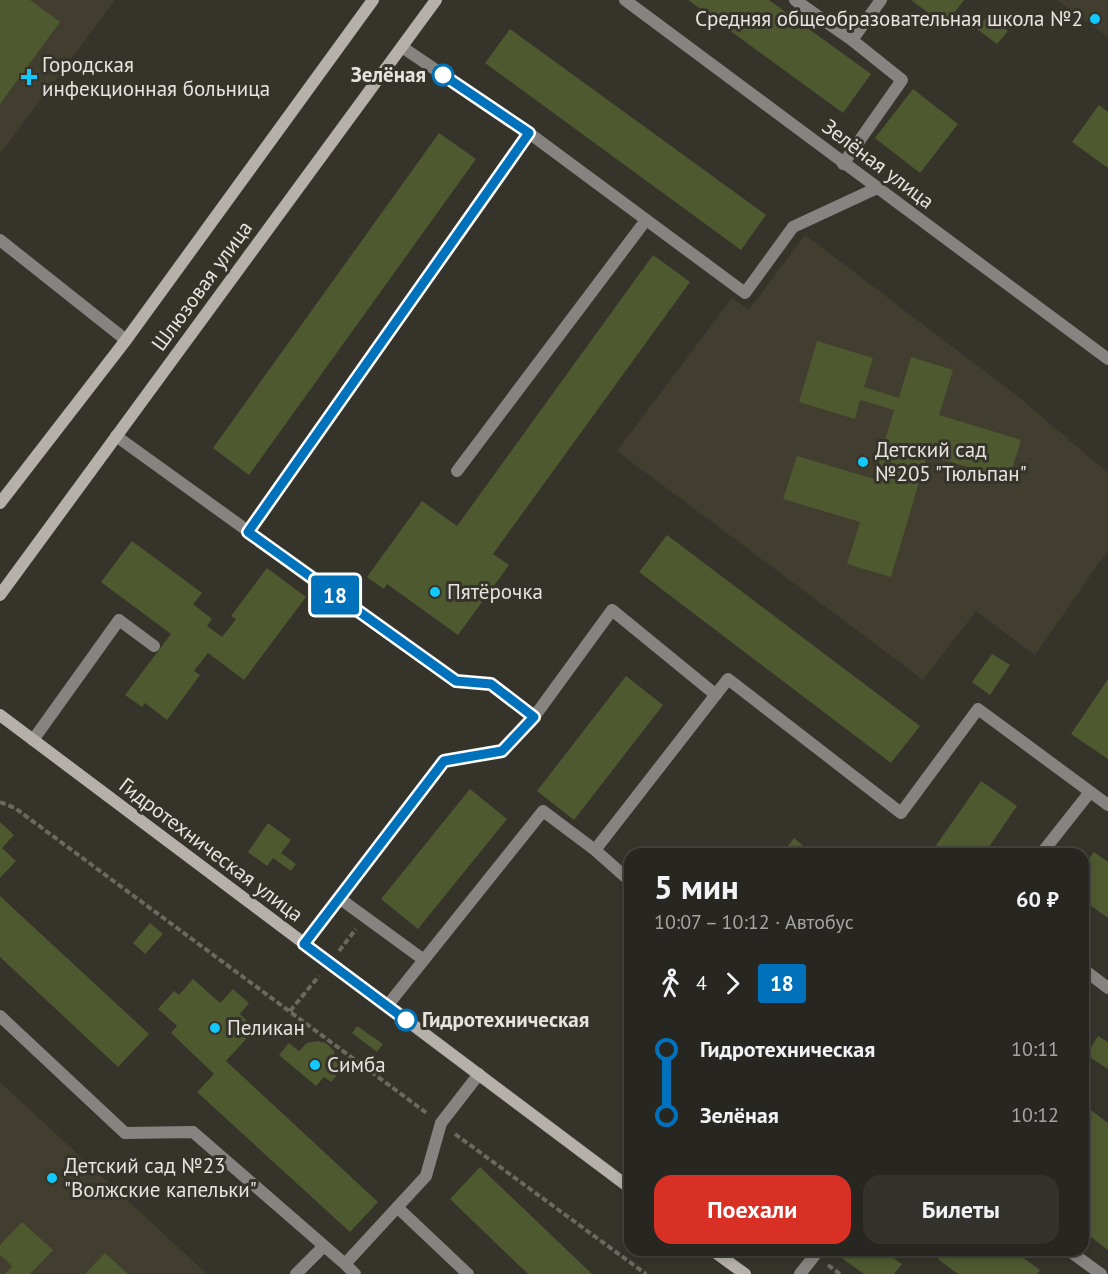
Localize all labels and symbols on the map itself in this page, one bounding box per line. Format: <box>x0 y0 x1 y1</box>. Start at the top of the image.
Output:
place label: Средняя общеобразовательная школа №2 <box>695 5 1083 32</box>
marker: Средняя общеобразовательная школа №2 <box>1088 12 1102 26</box>
place label: Городская инфекционная больница <box>42 51 270 102</box>
place label: Зелёная <box>351 61 426 88</box>
marker: Зелёная <box>432 64 454 86</box>
marker: Городская инфекционная больница <box>20 68 38 86</box>
street label: Зелёная улица <box>817 113 940 215</box>
street label: Шлюзовая улица <box>145 215 258 356</box>
place label: Детский сад №205 "Тюльпан" <box>875 436 1027 487</box>
marker: Детский сад №205 "Тюльпан" <box>856 455 870 469</box>
line badge: 18 <box>308 576 362 614</box>
place label: Пятёрочка <box>447 578 543 605</box>
marker: Пятёрочка <box>428 585 442 599</box>
street label: Гидротехническая улица <box>114 772 309 928</box>
place label: Гидротехническая <box>422 1006 589 1033</box>
marker: Гидротехническая <box>395 1009 417 1031</box>
place label: Пеликан <box>227 1014 305 1041</box>
marker: Пеликан <box>208 1021 222 1035</box>
place label: Симба <box>327 1051 386 1078</box>
marker: Симба <box>308 1058 322 1072</box>
place label: Детский сад №23 "Волжские капельки" <box>64 1152 257 1203</box>
marker: Детский сад №23 "Волжские капельки" <box>45 1171 59 1185</box>

